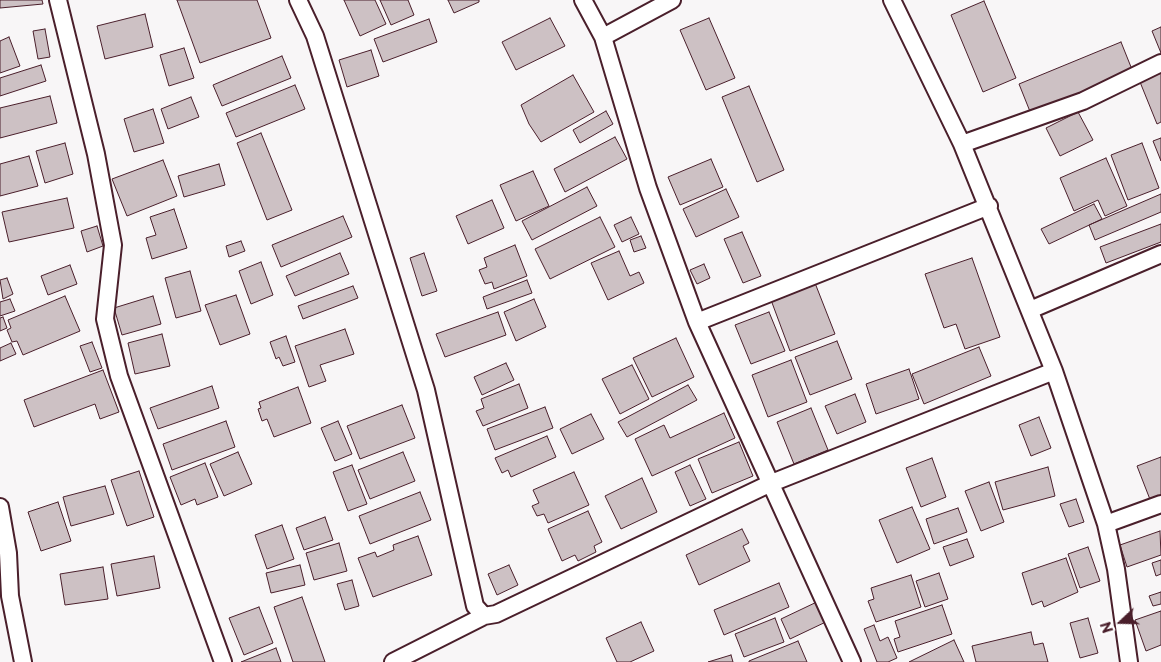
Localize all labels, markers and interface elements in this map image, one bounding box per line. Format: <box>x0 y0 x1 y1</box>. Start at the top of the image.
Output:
north arrow <box>1096 597 1146 647</box>
text: N <box>1095 619 1118 636</box>

